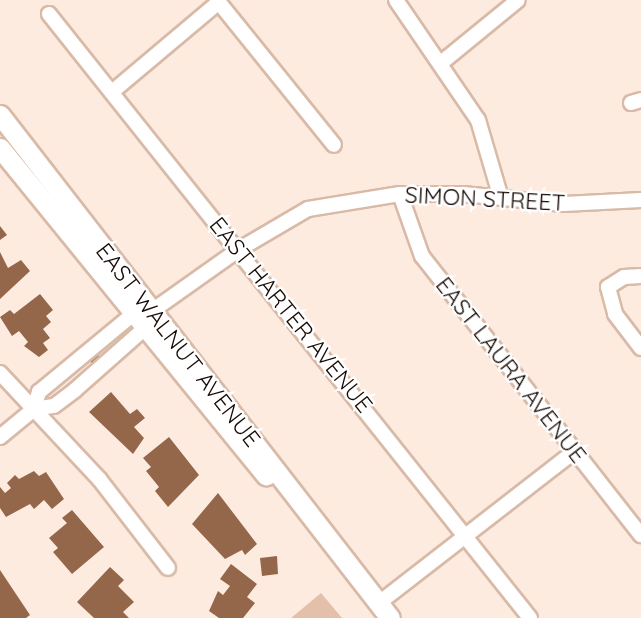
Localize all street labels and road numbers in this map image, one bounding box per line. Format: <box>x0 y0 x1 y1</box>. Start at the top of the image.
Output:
street label: SIMON STREET <box>404 181 566 217</box>
street label: EAST HARTER AVENUE <box>204 212 378 418</box>
street label: EAST WALNUT AVENUE <box>90 238 266 452</box>
street label: EAST LAURA AVENUE <box>430 272 592 468</box>

